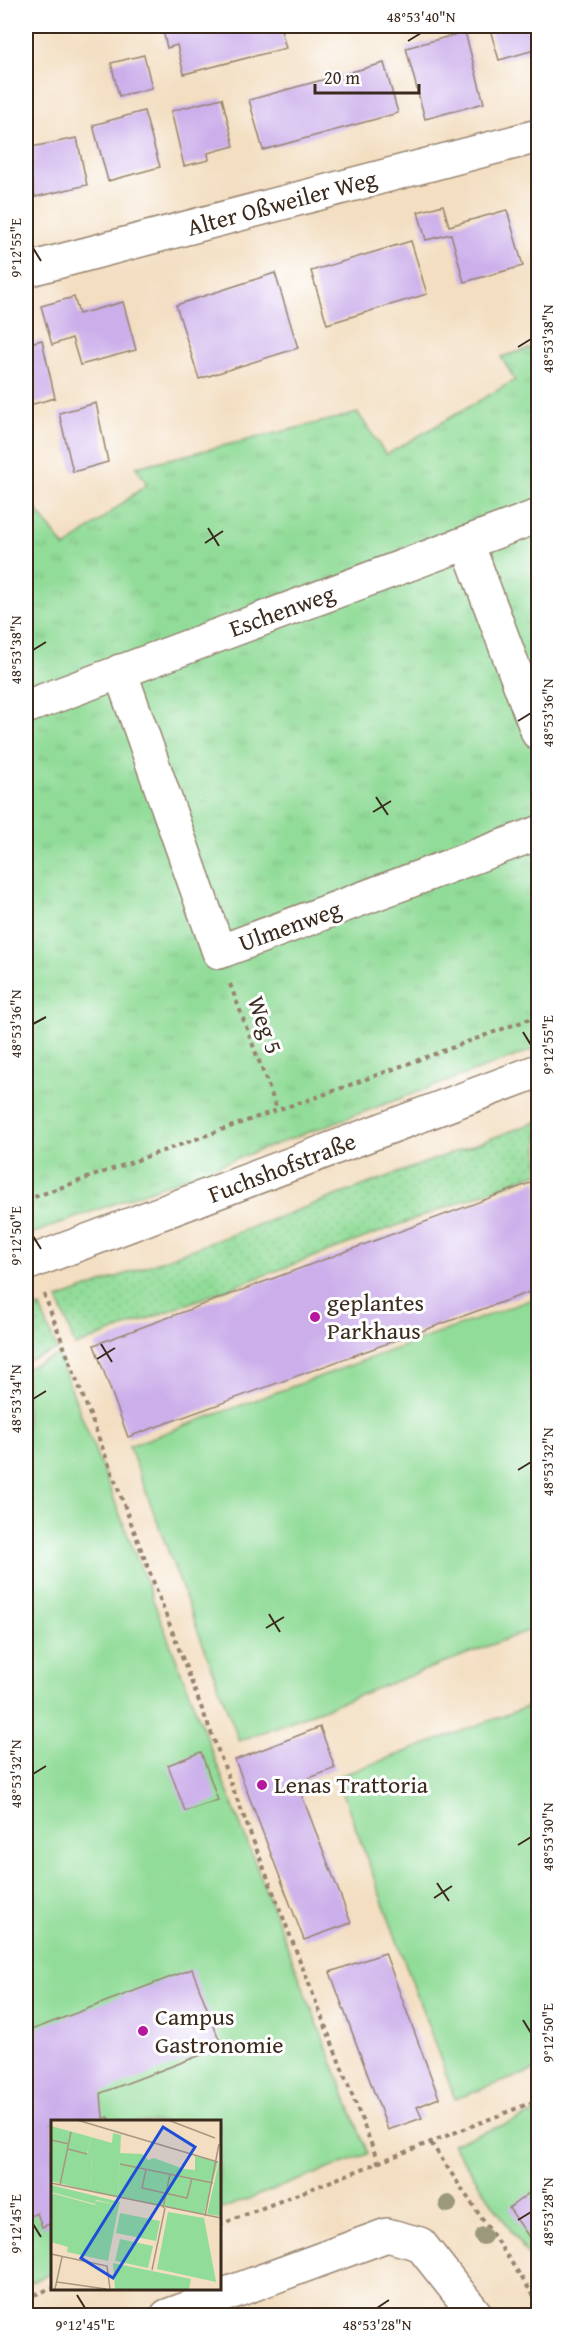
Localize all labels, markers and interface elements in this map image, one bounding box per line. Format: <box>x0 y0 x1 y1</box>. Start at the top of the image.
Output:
text: 48°53'40"N <box>387 6 456 27</box>
scale bar <box>315 57 418 95</box>
text: 20 m <box>324 64 360 91</box>
street label: Alter Oßweiler Weg <box>183 160 381 245</box>
text: 9°12'55"E <box>5 218 26 278</box>
text: 48°53'38"N <box>537 304 558 373</box>
street label: Eschenweg <box>224 575 340 646</box>
text: 48°53'38"N <box>5 615 26 684</box>
text: 48°53'36"N <box>537 678 558 747</box>
street label: Ulmenweg <box>234 891 346 960</box>
text: 48°53'36"N <box>5 989 26 1058</box>
street label: Weg 5 <box>239 991 292 1059</box>
text: 9°12'55"E <box>537 1015 558 1075</box>
street label: Fuchshofstraße <box>203 1123 361 1212</box>
text: 9°12'50"E <box>5 1206 26 1266</box>
place label: geplantes Parkhaus <box>327 1285 424 1348</box>
marker: geplantes Parkhaus <box>308 1310 322 1324</box>
text: 48°53'34"N <box>5 1364 26 1433</box>
text: 48°53'32"N <box>537 1427 558 1496</box>
text: 48°53'32"N <box>5 1739 26 1808</box>
place label: Lenas Trattoria <box>274 1767 429 1802</box>
marker: Lenas Trattoria <box>255 1778 269 1792</box>
text: 48°53'30"N <box>537 1802 558 1871</box>
place label: Campus Gastronomie <box>155 1999 284 2062</box>
text: 9°12'50"E <box>537 2003 558 2063</box>
marker: Campus Gastronomie <box>136 2024 150 2038</box>
inset map <box>51 2120 220 2290</box>
text: 48°53'28"N <box>537 2177 558 2246</box>
text: 9°12'45"E <box>5 2194 26 2254</box>
text: 9°12'45"E <box>55 2314 115 2335</box>
text: 48°53'28"N <box>343 2314 412 2335</box>

